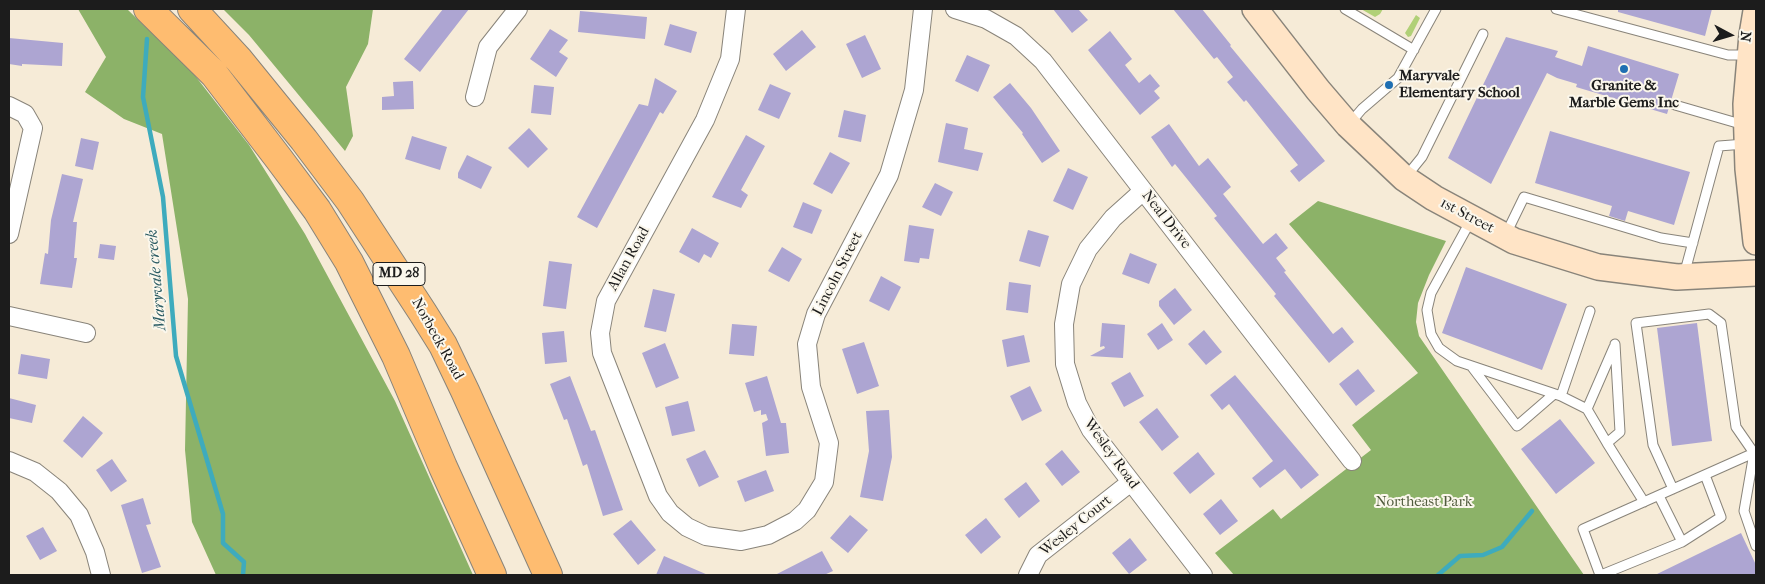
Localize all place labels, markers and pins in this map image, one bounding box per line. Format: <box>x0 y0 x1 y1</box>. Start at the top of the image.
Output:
marker: Granite & Marble Gems Inc <box>1618 63 1630 75</box>
place label: Maryvale Elementary School <box>1399 67 1520 102</box>
place label: Granite & Marble Gems Inc <box>1569 77 1679 112</box>
marker: Maryvale Elementary School <box>1383 79 1395 91</box>

